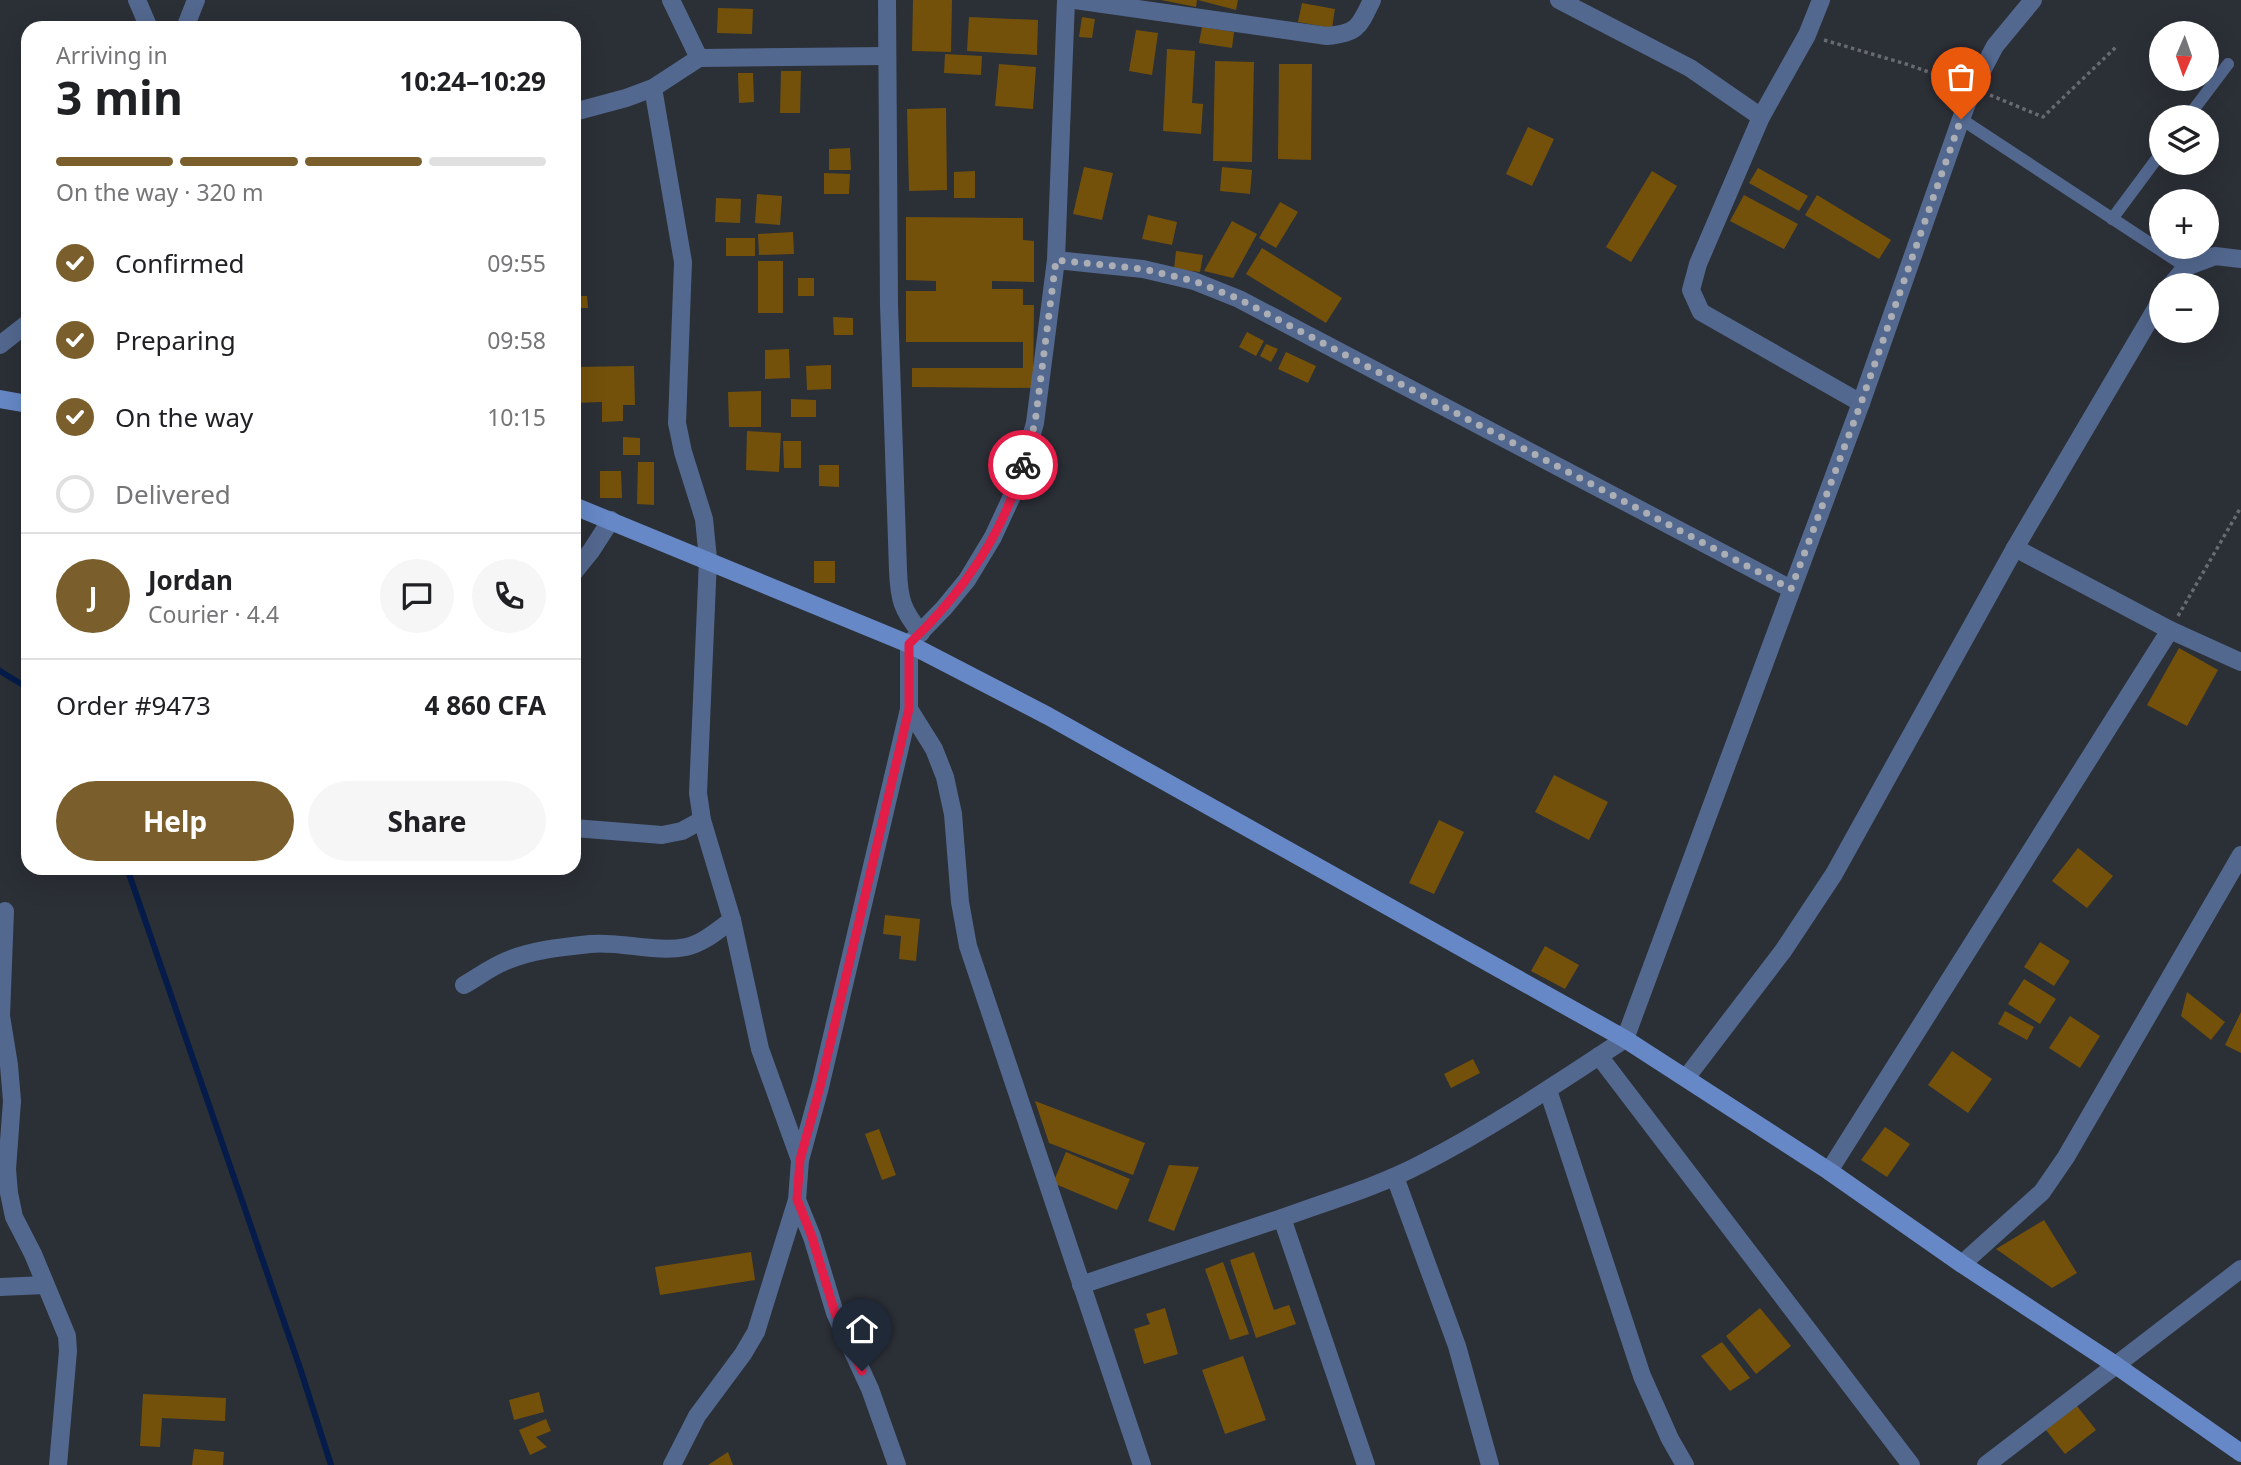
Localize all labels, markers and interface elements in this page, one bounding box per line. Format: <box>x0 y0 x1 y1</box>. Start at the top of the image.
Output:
north arrow <box>2149 21 2219 91</box>
map controls <box>2149 21 2219 343</box>
text: Arriving in <box>56 39 168 71</box>
pin <box>1931 47 1991 119</box>
icon: bag <box>1942 58 1980 96</box>
text: 10:24–10:29 <box>399 63 546 99</box>
text: 3 min <box>56 66 183 128</box>
button: layers <box>2149 105 2219 175</box>
text: On the way · 320 m <box>56 176 263 208</box>
button: + <box>2149 189 2219 259</box>
icon: check <box>56 244 94 282</box>
text: Confirmed <box>115 245 245 281</box>
text: 09:55 <box>487 247 546 279</box>
button: − <box>2149 273 2219 343</box>
icon: check <box>56 321 94 359</box>
text: Preparing <box>115 322 236 358</box>
text: 09:58 <box>487 324 546 356</box>
icon: check <box>56 398 94 436</box>
text: On the way <box>115 399 253 435</box>
text: 10:15 <box>487 401 546 433</box>
courier <box>988 430 1058 500</box>
icon: bike <box>1004 446 1042 484</box>
text: Delivered <box>115 476 231 512</box>
button: chat <box>380 559 454 633</box>
button: phone <box>472 559 546 633</box>
text: Jordan <box>148 562 233 598</box>
text: J <box>89 578 97 614</box>
text: Courier · 4.4 <box>148 598 279 630</box>
text: Order #9473 <box>56 687 211 723</box>
text: 4 860 CFA <box>425 687 546 723</box>
button: Help <box>56 781 294 861</box>
button: Share <box>308 781 546 861</box>
pin <box>832 1299 892 1371</box>
icon: home <box>843 1310 881 1348</box>

